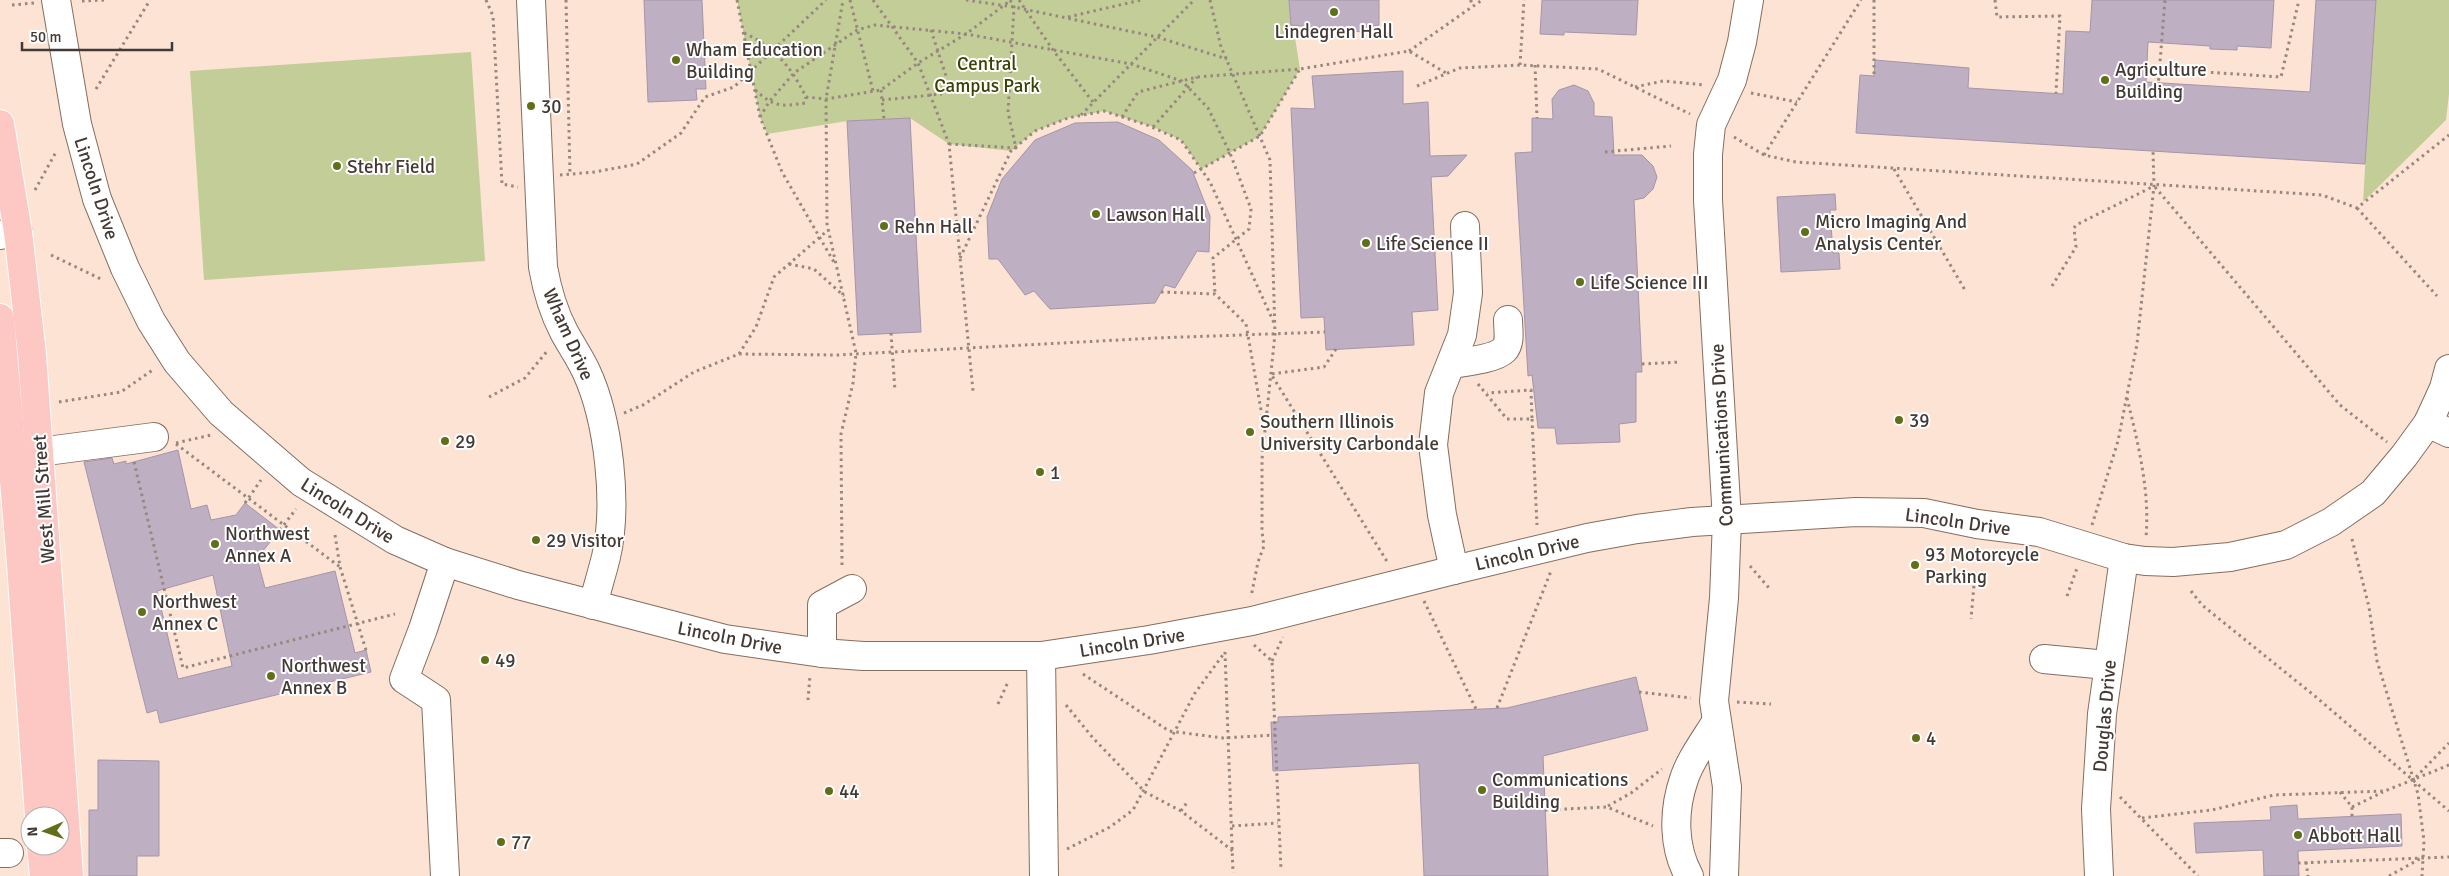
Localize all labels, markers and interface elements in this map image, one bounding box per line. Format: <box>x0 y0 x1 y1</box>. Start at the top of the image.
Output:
marker: Lindegren Hall <box>1328 6 1340 18</box>
scale bar <box>22 20 172 52</box>
place label: Lindegren Hall <box>1275 20 1393 44</box>
text: 50 m <box>30 28 61 46</box>
place label: Wham Education Building <box>686 38 823 84</box>
park label: Central Campus Park <box>934 52 1040 98</box>
marker: Wham Education Building <box>670 54 682 66</box>
place label: Agriculture Building <box>2115 58 2207 104</box>
marker: Agriculture Building <box>2099 74 2111 86</box>
place label: 30 <box>541 95 562 119</box>
marker: 30 <box>525 100 537 112</box>
street label: Lincoln Drive <box>68 134 124 243</box>
place label: Stehr Field <box>347 155 435 179</box>
marker: Stehr Field <box>331 160 343 172</box>
place label: Lawson Hall <box>1106 203 1205 227</box>
marker: Lawson Hall <box>1090 208 1102 220</box>
place label: Micro Imaging And Analysis Center <box>1815 210 1967 256</box>
place label: Rehn Hall <box>894 215 973 239</box>
marker: Rehn Hall <box>878 220 890 232</box>
marker: Micro Imaging And Analysis Center <box>1799 226 1811 238</box>
place label: Life Science II <box>1376 232 1489 256</box>
marker: Life Science II <box>1360 237 1372 249</box>
place label: Life Science III <box>1590 271 1709 295</box>
marker: Life Science III <box>1574 276 1586 288</box>
street label: Wham Drive <box>537 285 599 384</box>
street label: Communications Drive <box>1705 343 1739 527</box>
place label: 39 <box>1909 409 1930 433</box>
place label: Southern Illinois University Carbondale <box>1260 410 1439 456</box>
marker: 39 <box>1893 414 1905 426</box>
marker: Southern Illinois University Carbondale <box>1244 426 1256 438</box>
place label: 29 <box>455 430 476 454</box>
street label: West Mill Street <box>27 433 60 564</box>
marker: 29 <box>439 435 451 447</box>
place label: 1 <box>1050 461 1060 485</box>
marker: 1 <box>1034 466 1046 478</box>
street label: Lincoln Drive <box>296 472 399 549</box>
street label: Lincoln Drive <box>1903 503 2012 541</box>
place label: Northwest Annex A <box>225 522 310 568</box>
place label: 29 Visitor <box>546 529 624 553</box>
street label: Lincoln Drive <box>1473 529 1582 577</box>
marker: 29 Visitor <box>530 534 542 546</box>
marker: Northwest Annex A <box>209 538 221 550</box>
place label: 93 Motorcycle Parking <box>1925 543 2039 589</box>
marker: 93 Motorcycle Parking <box>1909 559 1921 571</box>
place label: Northwest Annex C <box>152 590 237 636</box>
marker: Northwest Annex C <box>136 606 148 618</box>
street label: Lincoln Drive <box>675 616 784 660</box>
street label: Lincoln Drive <box>1078 623 1187 663</box>
place label: 49 <box>495 649 516 673</box>
place label: Northwest Annex B <box>281 654 366 700</box>
marker: 49 <box>479 654 491 666</box>
street label: Douglas Drive <box>2088 659 2122 773</box>
marker: Northwest Annex B <box>265 670 277 682</box>
place label: 4 <box>1926 727 1936 751</box>
marker: 4 <box>1910 732 1922 744</box>
place label: Communications Building <box>1492 768 1628 814</box>
place label: 44 <box>839 780 860 804</box>
marker: Communications Building <box>1476 784 1488 796</box>
marker: 44 <box>823 785 835 797</box>
north arrow <box>20 806 70 856</box>
place label: Abbott Hall <box>2308 824 2400 848</box>
text: N <box>24 826 41 837</box>
marker: Abbott Hall <box>2292 829 2304 841</box>
place label: 77 <box>511 831 532 855</box>
marker: 77 <box>495 836 507 848</box>

